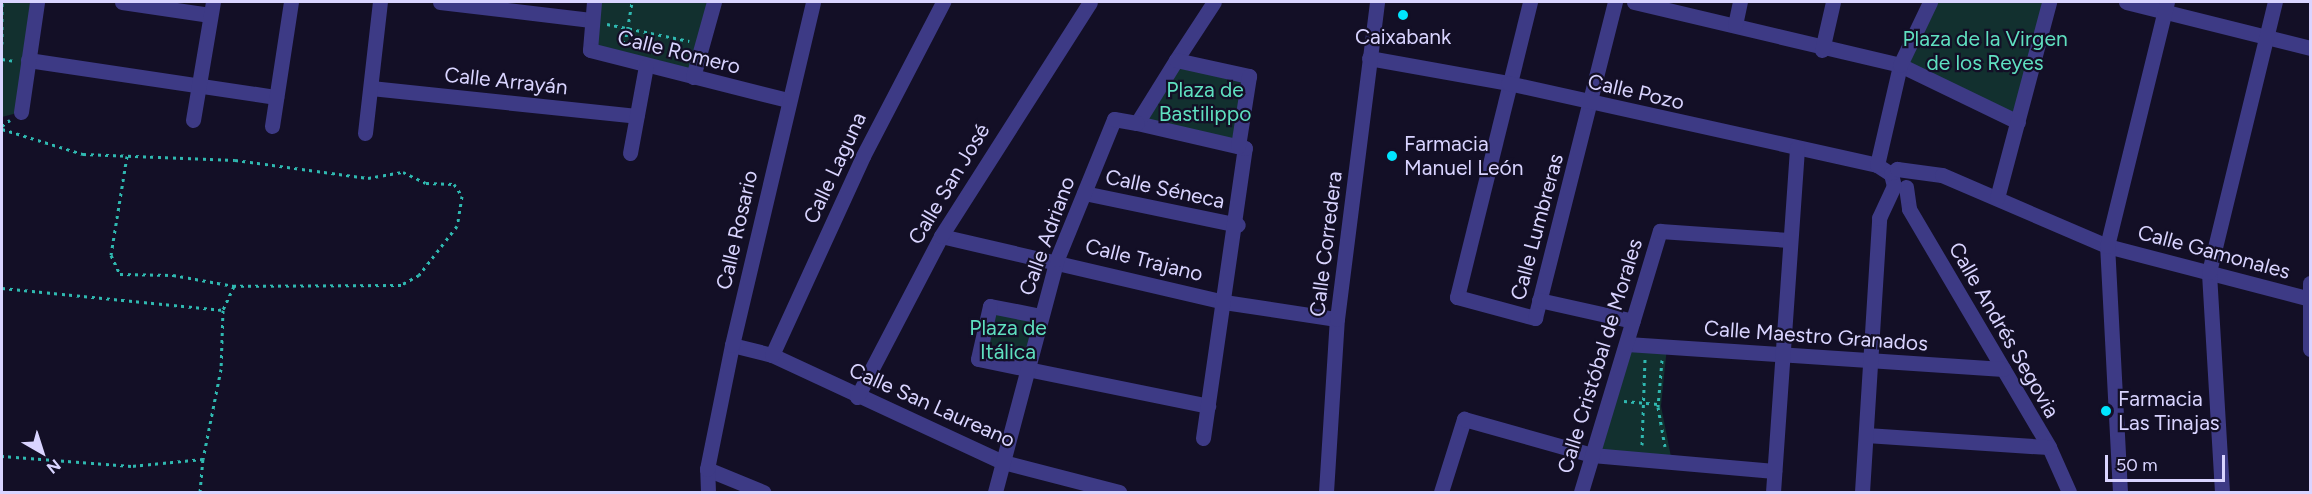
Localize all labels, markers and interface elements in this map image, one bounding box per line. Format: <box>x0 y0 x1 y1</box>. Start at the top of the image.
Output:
marker: Caixabank <box>1396 8 1410 22</box>
place label: Caixabank <box>1355 24 1451 50</box>
street label: Calle Romero <box>615 25 743 79</box>
park label: Plaza de la Virgen de los Reyes <box>1902 26 2068 76</box>
street label: Calle Arrayán <box>443 62 569 100</box>
street label: Calle Pozo <box>1585 69 1687 115</box>
park label: Plaza de Bastilippo <box>1159 77 1251 127</box>
street label: Calle Laguna <box>798 108 872 228</box>
street label: Calle San José <box>903 119 995 249</box>
place label: Farmacia Manuel León <box>1404 131 1523 181</box>
marker: Farmacia Manuel León <box>1385 149 1399 163</box>
street label: Calle Lumbreras <box>1505 151 1569 303</box>
street label: Calle Séneca <box>1103 164 1227 214</box>
street label: Calle Rosario <box>711 168 763 292</box>
street label: Calle Corredera <box>1305 170 1347 318</box>
street label: Calle Adriano <box>1014 173 1080 299</box>
street label: Calle Gamonales <box>2135 220 2293 284</box>
street label: Calle Trajano <box>1083 233 1205 287</box>
street label: Calle Cristóbal de Morales <box>1552 236 1648 476</box>
street label: Calle Andrés Segovia <box>1943 238 2065 422</box>
park label: Plaza de Itálica <box>969 315 1047 365</box>
street label: Calle Maestro Granados <box>1703 316 1929 356</box>
street label: Calle San Laureano <box>845 357 1019 453</box>
place label: Farmacia Las Tinajas <box>2118 386 2220 436</box>
marker: Farmacia Las Tinajas <box>2099 404 2113 418</box>
north arrow <box>12 422 72 482</box>
scale bar <box>2108 443 2228 481</box>
text: 50 m <box>2116 454 2158 476</box>
text: N <box>43 455 64 478</box>

